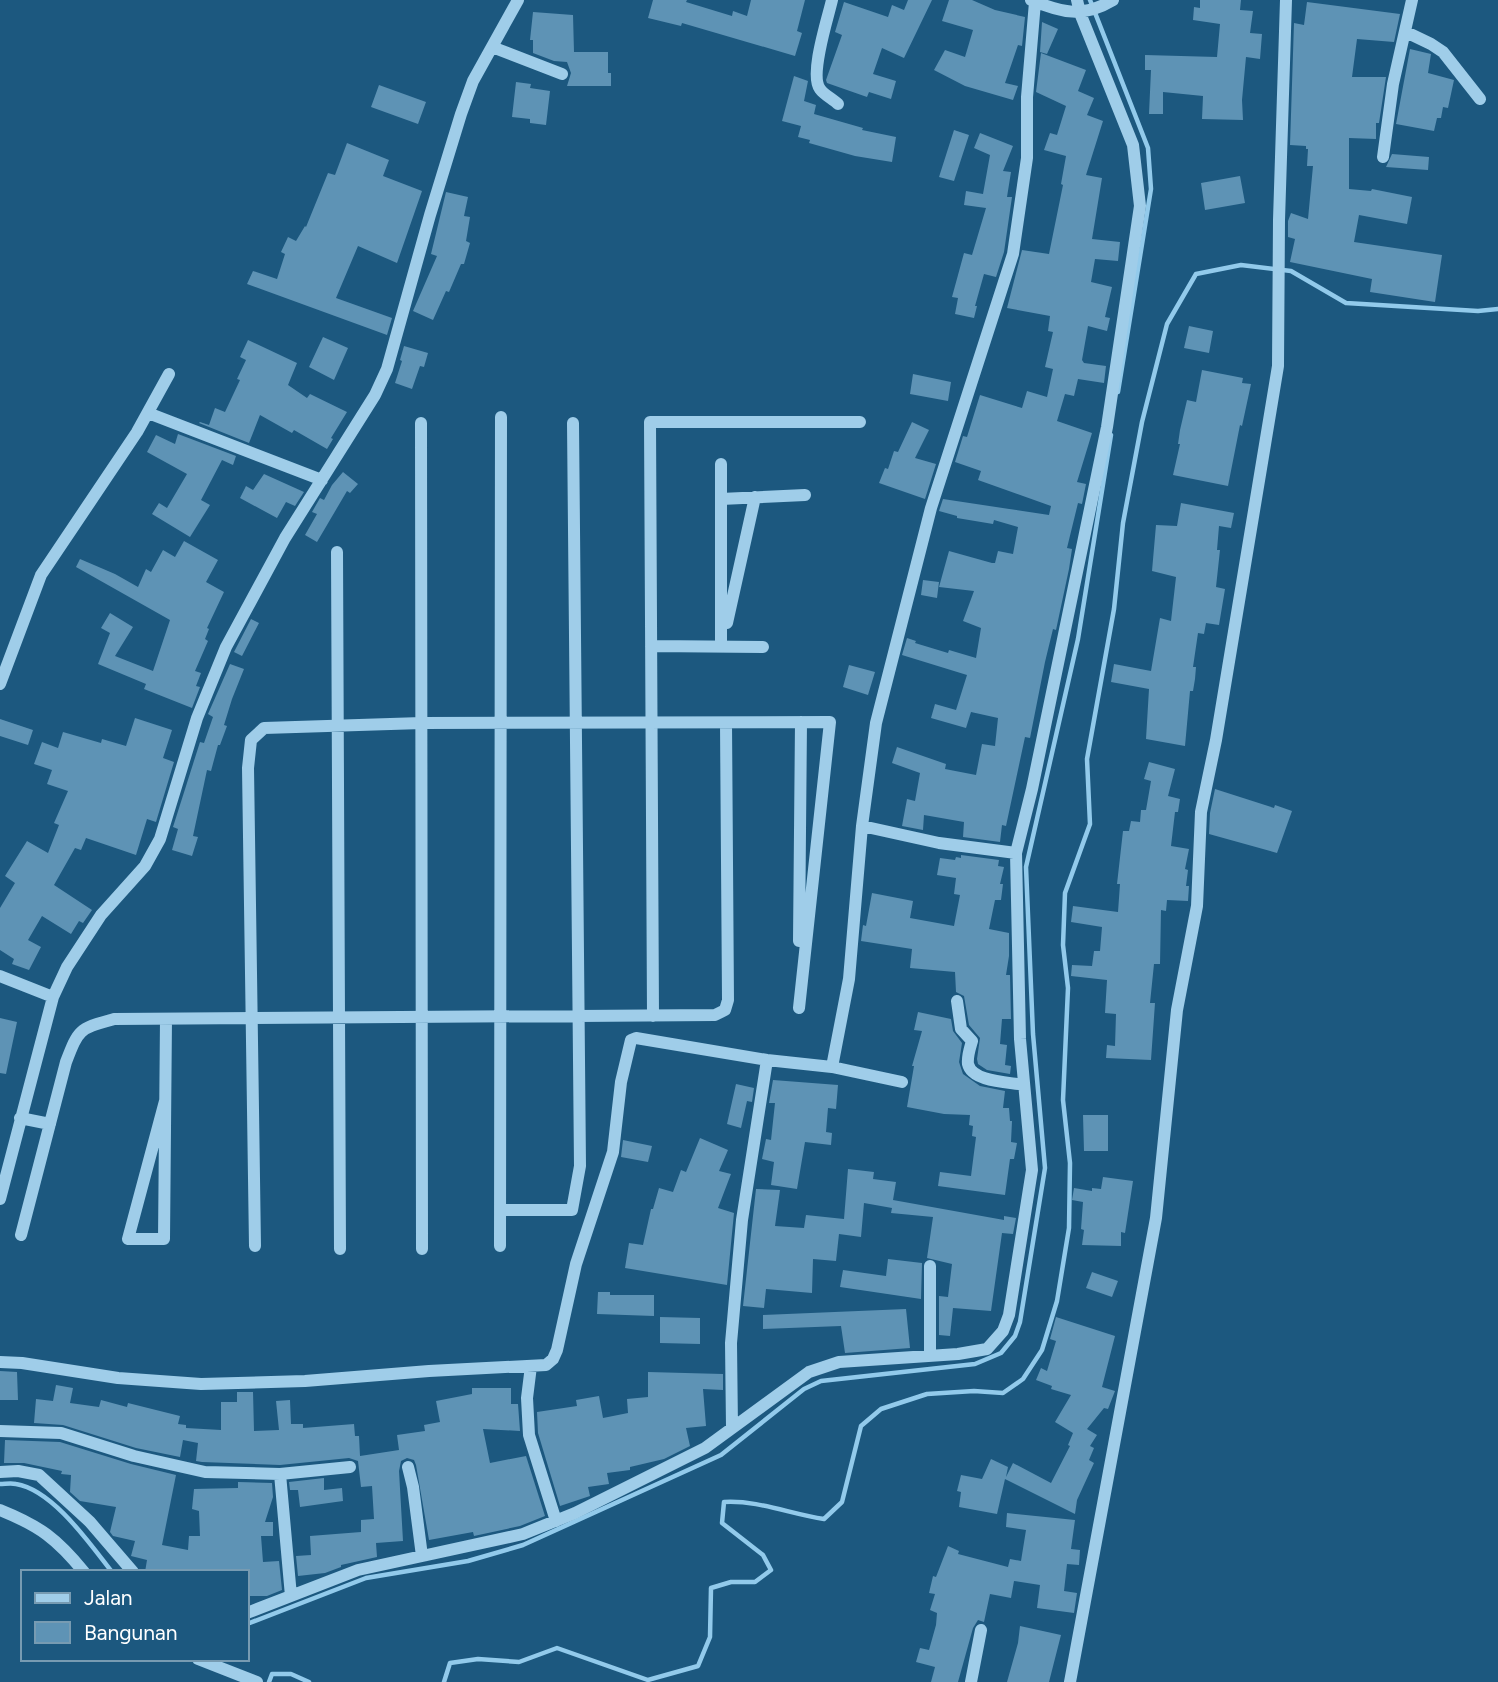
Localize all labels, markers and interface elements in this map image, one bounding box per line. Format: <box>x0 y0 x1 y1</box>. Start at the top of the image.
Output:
legend <box>21 1570 248 1661</box>
text: Jalan <box>84 1585 133 1610</box>
text: Bangunan <box>84 1620 177 1645</box>

